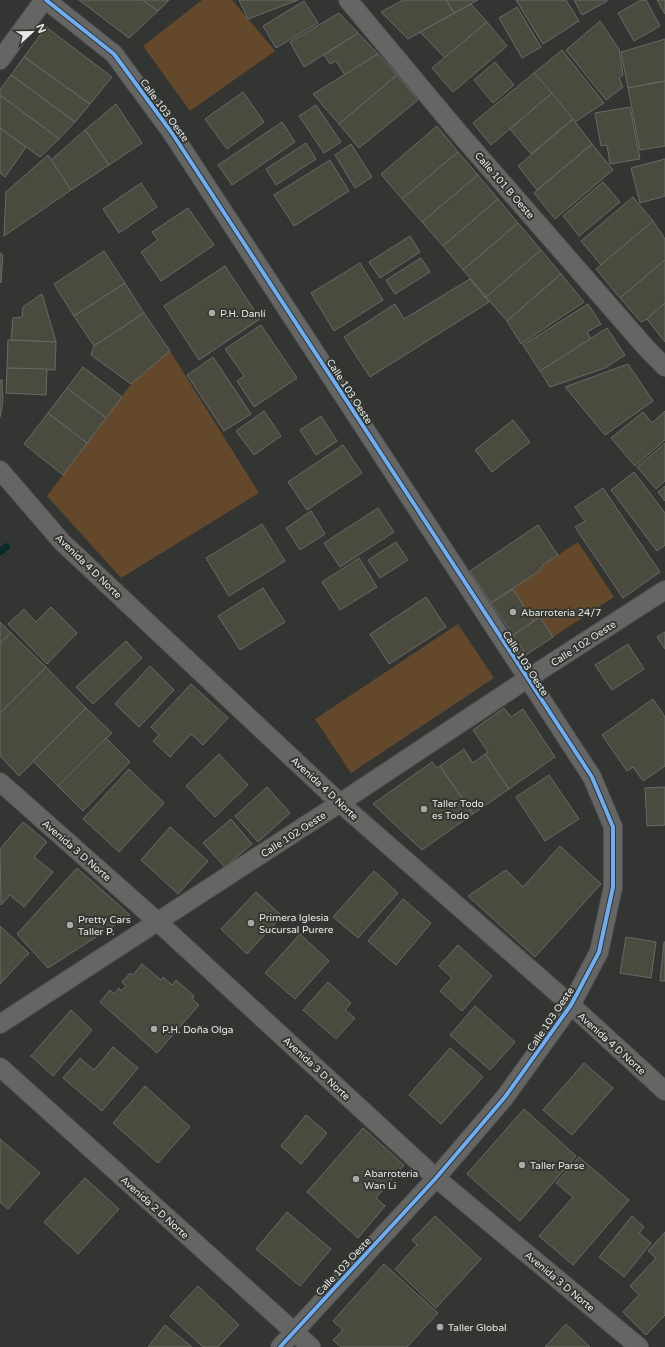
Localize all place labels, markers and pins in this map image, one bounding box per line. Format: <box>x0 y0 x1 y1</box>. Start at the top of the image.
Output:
marker: P.H. Danlí <box>207 308 217 318</box>
place label: P.H. Danlí <box>220 308 266 320</box>
marker: Abarroteria 24/7 <box>508 607 518 617</box>
place label: Abarroteria 24/7 <box>521 607 601 619</box>
place label: Taller Todo es Todo <box>432 798 484 822</box>
marker: Taller Todo es Todo <box>419 804 429 814</box>
place label: Primera Iglesia Sucursal Purere <box>259 912 334 936</box>
place label: Pretty Cars Taller P. <box>78 914 131 938</box>
marker: Primera Iglesia Sucursal Purere <box>246 918 256 928</box>
marker: Pretty Cars Taller P. <box>65 920 75 930</box>
marker: P.H. Doña Olga <box>149 1024 159 1034</box>
place label: P.H. Doña Olga <box>162 1024 233 1036</box>
marker: Taller Parse <box>517 1160 527 1170</box>
place label: Taller Parse <box>530 1160 585 1172</box>
place label: Abarroteria Wan Li <box>364 1168 418 1192</box>
marker: Abarroteria Wan Li <box>351 1174 361 1184</box>
marker: Taller Global <box>435 1322 445 1332</box>
place label: Taller Global <box>448 1322 507 1334</box>

